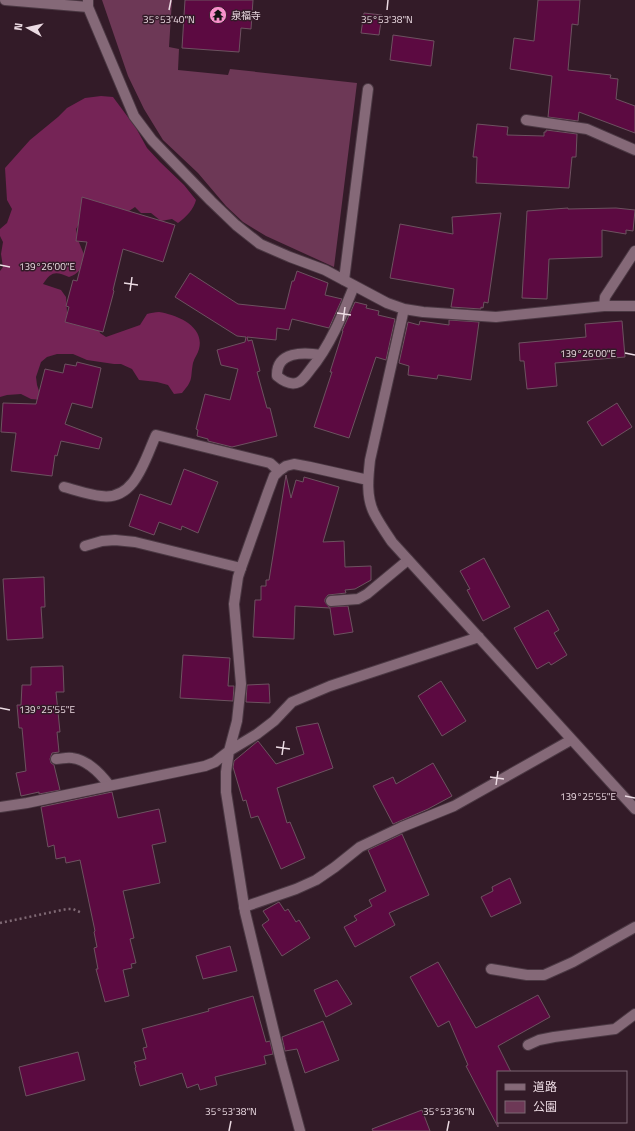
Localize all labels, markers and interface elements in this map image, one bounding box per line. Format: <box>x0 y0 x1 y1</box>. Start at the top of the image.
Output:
temple icon: 泉福寺 <box>208 5 228 25</box>
north arrow <box>8 8 48 48</box>
place label: 泉福寺 <box>231 8 261 23</box>
text: 35°53'40"N <box>143 12 195 27</box>
text: 35°53'38"N <box>361 12 413 27</box>
text: N <box>10 22 27 31</box>
text: 139°26'00"E <box>19 259 76 274</box>
text: 139°26'00"E <box>560 346 617 361</box>
text: 139°25'55"E <box>19 702 76 717</box>
text: 139°25'55"E <box>560 789 617 804</box>
legend <box>497 1071 627 1123</box>
text: 道路 <box>533 1077 557 1096</box>
text: 公園 <box>533 1097 557 1116</box>
text: 35°53'38"N <box>205 1104 257 1119</box>
text: 35°53'36"N <box>423 1104 475 1119</box>

